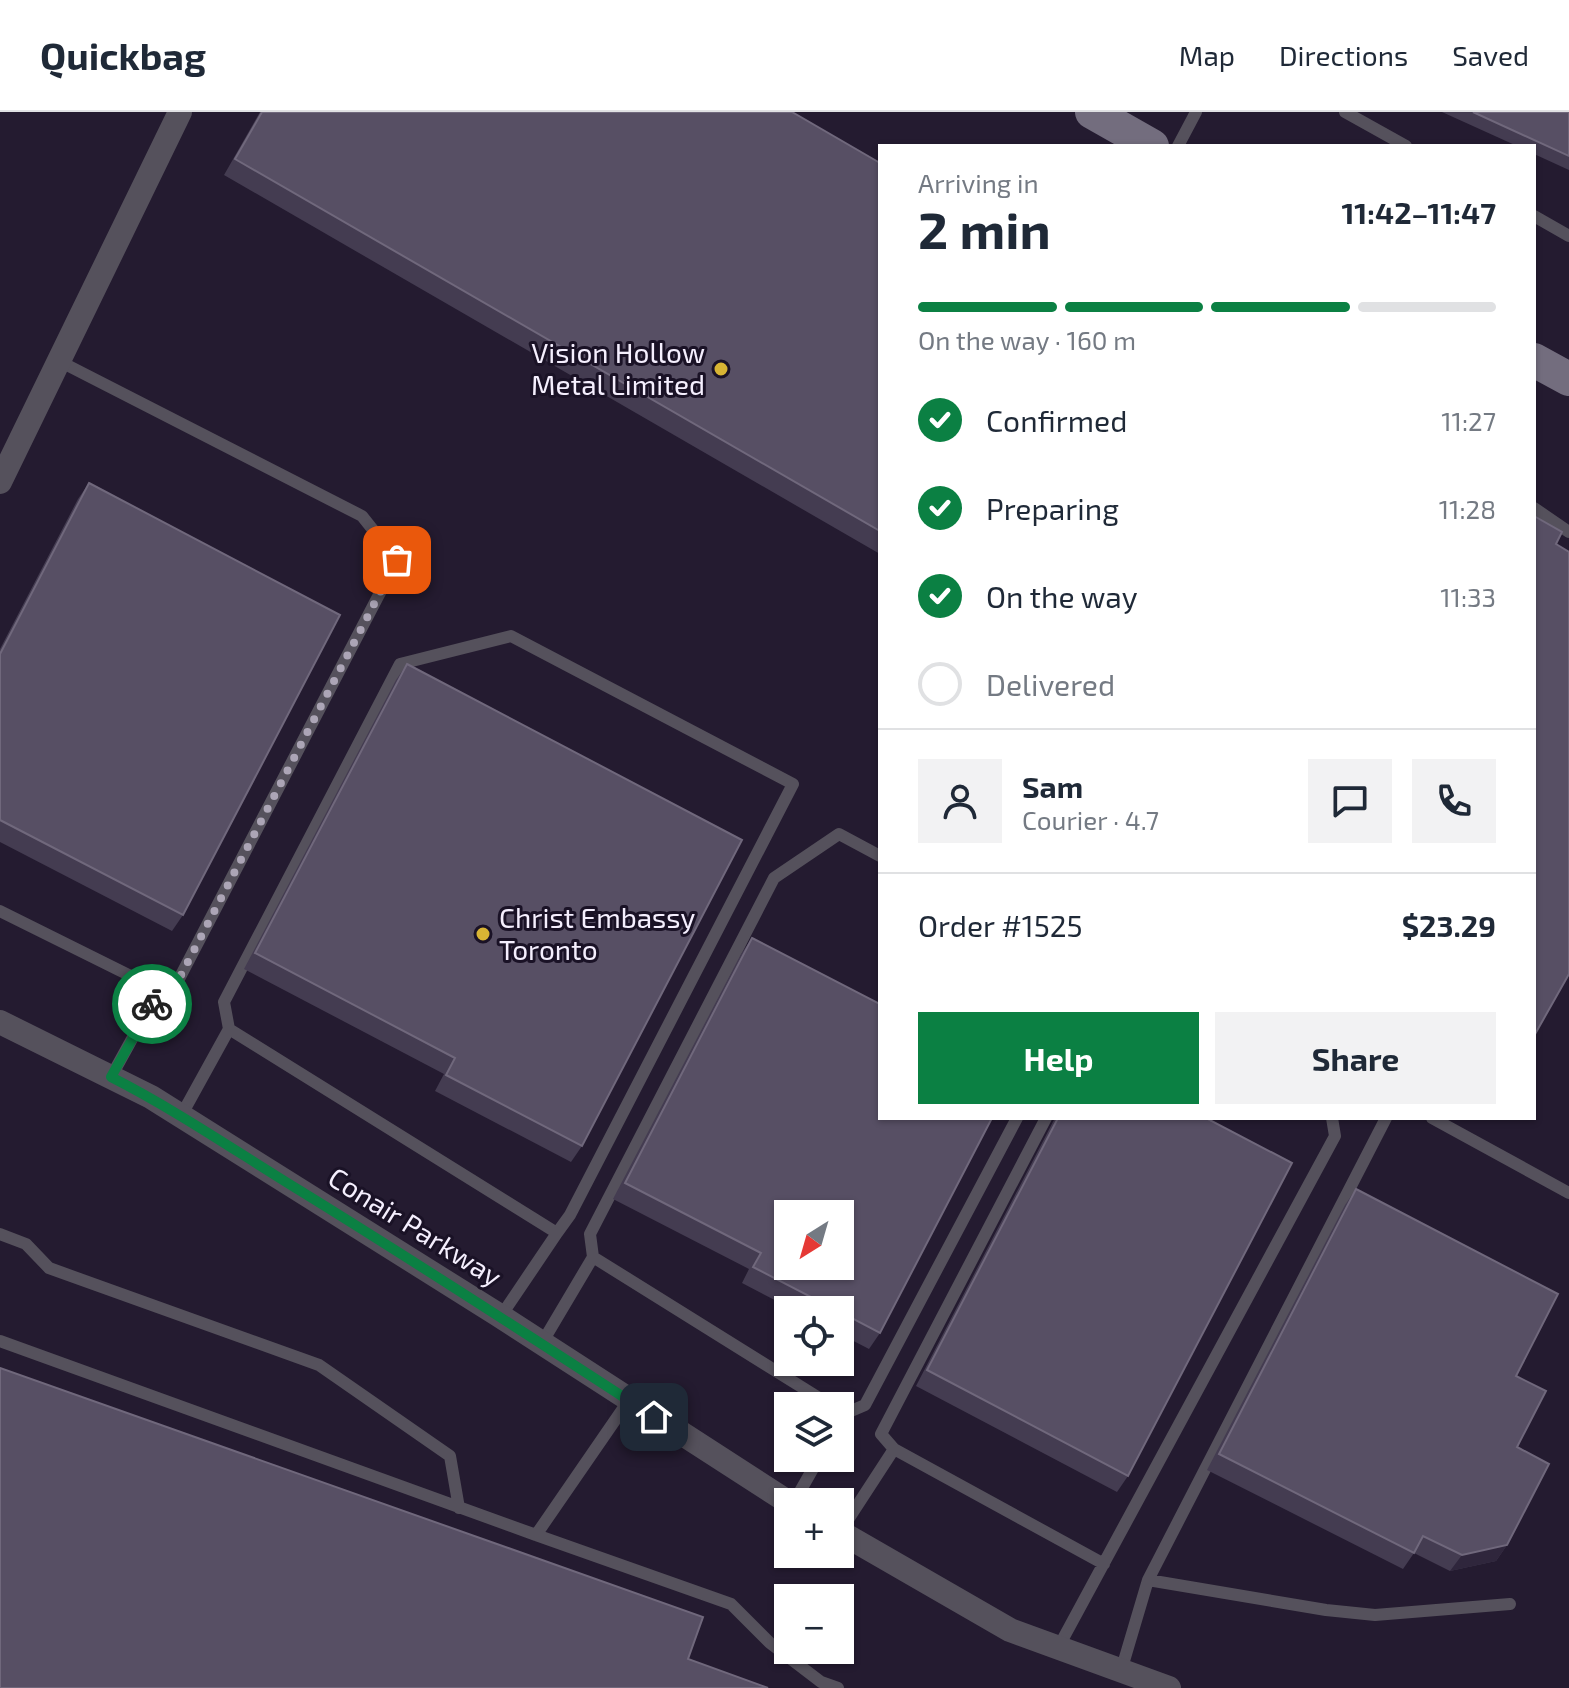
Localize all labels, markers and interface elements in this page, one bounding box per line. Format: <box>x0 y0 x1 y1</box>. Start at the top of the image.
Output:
text: Quickbag <box>40 32 206 78</box>
text: Map <box>1179 38 1235 72</box>
text: Directions <box>1279 38 1408 72</box>
text: Saved <box>1452 38 1529 72</box>
text: Arriving in <box>918 167 1039 198</box>
text: 11:42–11:47 <box>1341 194 1496 230</box>
text: 2 min <box>918 197 1051 259</box>
text: On the way · 160 m <box>918 324 1136 355</box>
place label: Vision Hollow Metal Limited <box>531 335 705 401</box>
marker: Vision Hollow Metal Limited <box>712 360 730 378</box>
icon: check <box>918 398 962 442</box>
text: Confirmed <box>986 402 1127 438</box>
text: 11:27 <box>1441 405 1496 436</box>
icon: check <box>918 486 962 530</box>
text: Preparing <box>986 490 1119 526</box>
text: 11:28 <box>1439 493 1496 524</box>
pin <box>363 526 431 594</box>
icon: bag <box>375 538 419 582</box>
icon: check <box>918 574 962 618</box>
text: On the way <box>986 578 1138 614</box>
text: 11:33 <box>1440 581 1496 612</box>
text: Delivered <box>986 666 1115 702</box>
button: person <box>918 759 1002 843</box>
button: chat <box>1308 759 1392 843</box>
button: phone <box>1412 759 1496 843</box>
text: Sam <box>1022 768 1083 804</box>
text: Courier · 4.7 <box>1022 804 1159 835</box>
place label: Christ Embassy Toronto <box>499 900 695 966</box>
text: Order #1525 <box>918 907 1083 943</box>
text: $23.29 <box>1402 907 1496 943</box>
marker: Christ Embassy Toronto <box>474 925 492 943</box>
courier <box>112 964 192 1044</box>
icon: bike <box>130 982 174 1026</box>
button: Help <box>918 1012 1199 1104</box>
button: Share <box>1215 1012 1496 1104</box>
street label: Conair Parkway <box>323 1159 509 1293</box>
north arrow <box>774 1200 854 1280</box>
map controls <box>774 1200 854 1664</box>
button: locate <box>774 1296 854 1376</box>
pin <box>620 1383 688 1451</box>
button: layers <box>774 1392 854 1472</box>
icon: home <box>632 1395 676 1439</box>
button: + <box>774 1488 854 1568</box>
button: − <box>774 1584 854 1664</box>

